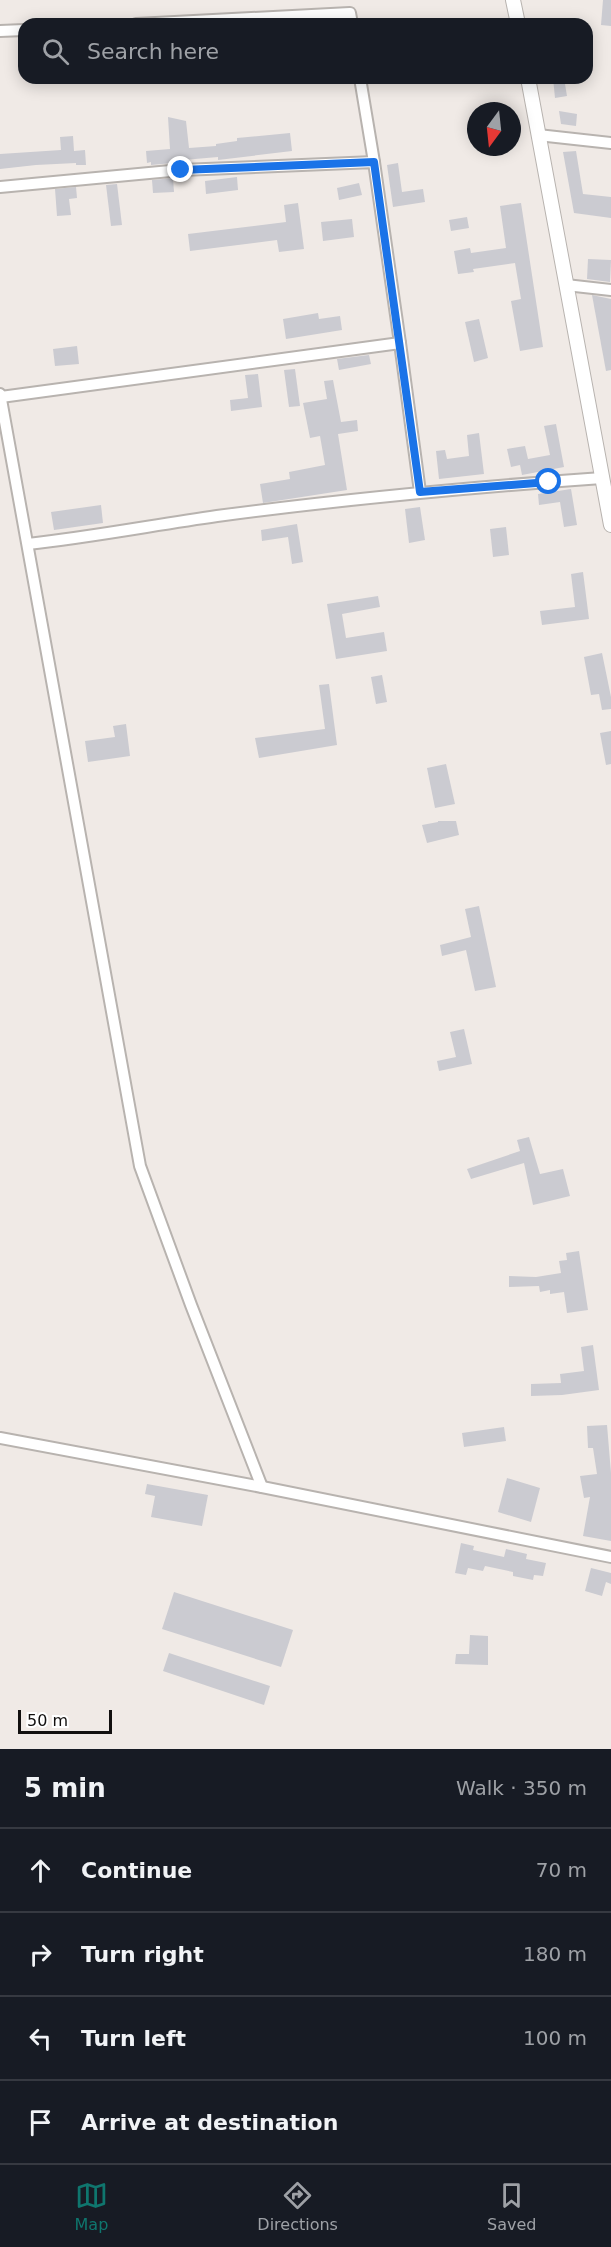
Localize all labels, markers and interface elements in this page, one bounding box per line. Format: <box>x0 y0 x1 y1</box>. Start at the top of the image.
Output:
search box <box>18 18 593 84</box>
icon: search <box>39 35 72 68</box>
text: Search here <box>87 39 219 64</box>
north arrow <box>467 102 521 156</box>
route end <box>167 156 193 182</box>
route start <box>535 468 561 494</box>
scale bar <box>18 1707 112 1734</box>
text: 50 m <box>27 1711 68 1730</box>
text: 5 min <box>24 1773 106 1803</box>
text: Walk · 350 m <box>456 1776 587 1800</box>
icon: ahead <box>24 1854 57 1887</box>
text: Continue <box>81 1858 192 1883</box>
text: 70 m <box>536 1858 587 1882</box>
icon: right <box>24 1938 57 1971</box>
text: Turn right <box>81 1942 204 1967</box>
text: 180 m <box>523 1942 587 1966</box>
icon: left <box>24 2022 57 2055</box>
text: Turn left <box>81 2026 186 2051</box>
text: 100 m <box>523 2026 587 2050</box>
icon: arrive <box>24 2106 57 2139</box>
text: Arrive at destination <box>81 2110 338 2135</box>
tab: Map <box>75 2179 108 2234</box>
tab: Directions <box>257 2179 338 2234</box>
tab: Saved <box>487 2179 536 2234</box>

